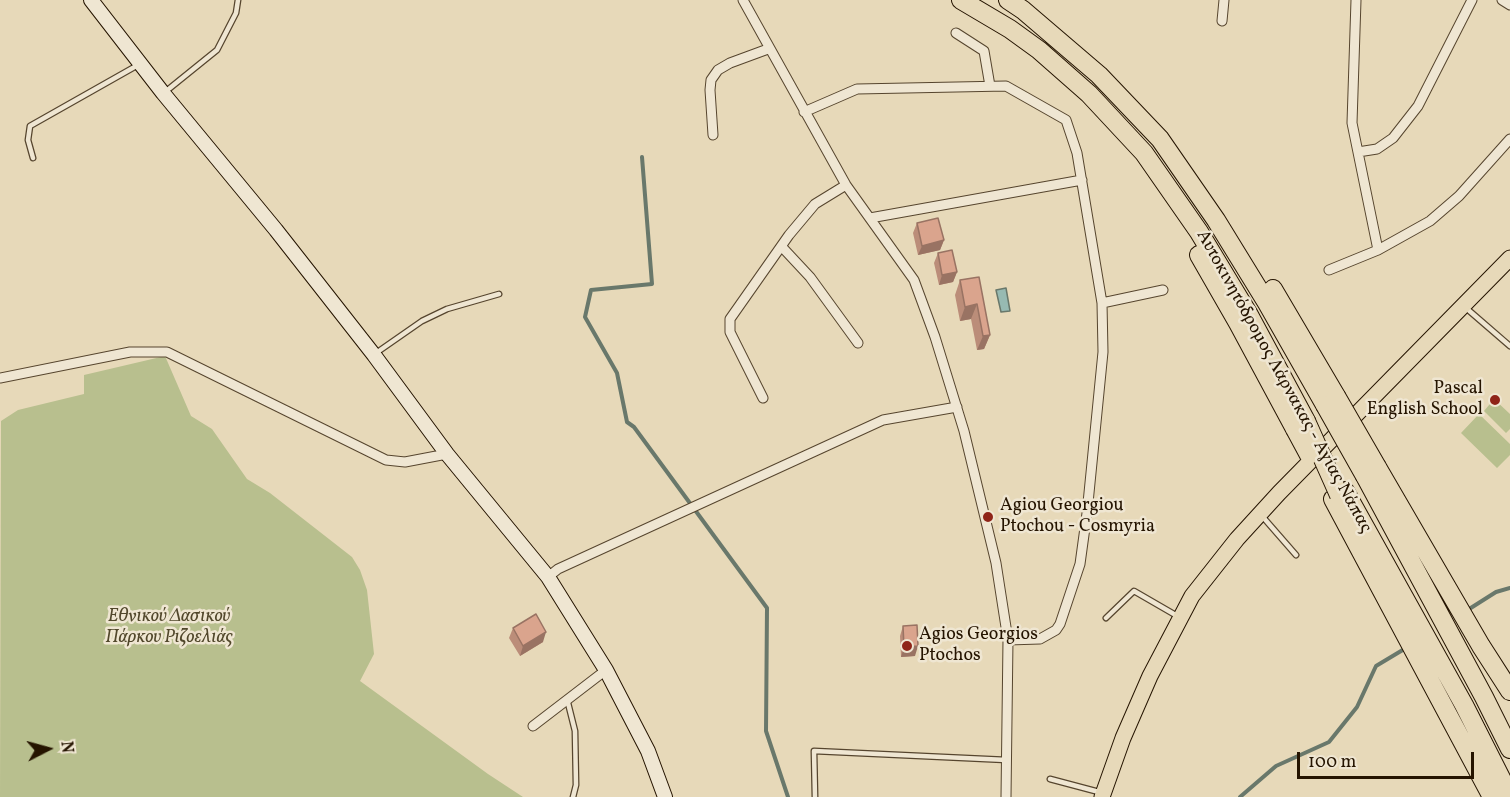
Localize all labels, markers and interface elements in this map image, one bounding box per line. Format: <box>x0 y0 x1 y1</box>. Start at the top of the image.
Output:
street label: Αυτοκινητόδρομος Λάρνακας - Αγίας Νάπας <box>1190 227 1376 537</box>
place label: Pascal English School <box>1367 379 1483 422</box>
marker: Pascal English School <box>1488 393 1502 407</box>
place label: Agiou Georgiou Ptochou - Cosmyria <box>1000 496 1155 538</box>
marker: Agiou Georgiou Ptochou - Cosmyria <box>981 510 995 524</box>
park label: Εθνικού Δασικού Πάρκου Ριζοελιάς <box>105 607 233 650</box>
place label: Agios Georgios Ptochos <box>919 625 1038 668</box>
marker: Agios Georgios Ptochos <box>900 639 914 653</box>
north arrow <box>18 719 78 779</box>
text: N <box>54 740 77 754</box>
scale bar <box>1300 740 1477 778</box>
text: 100 m <box>1308 750 1357 775</box>

